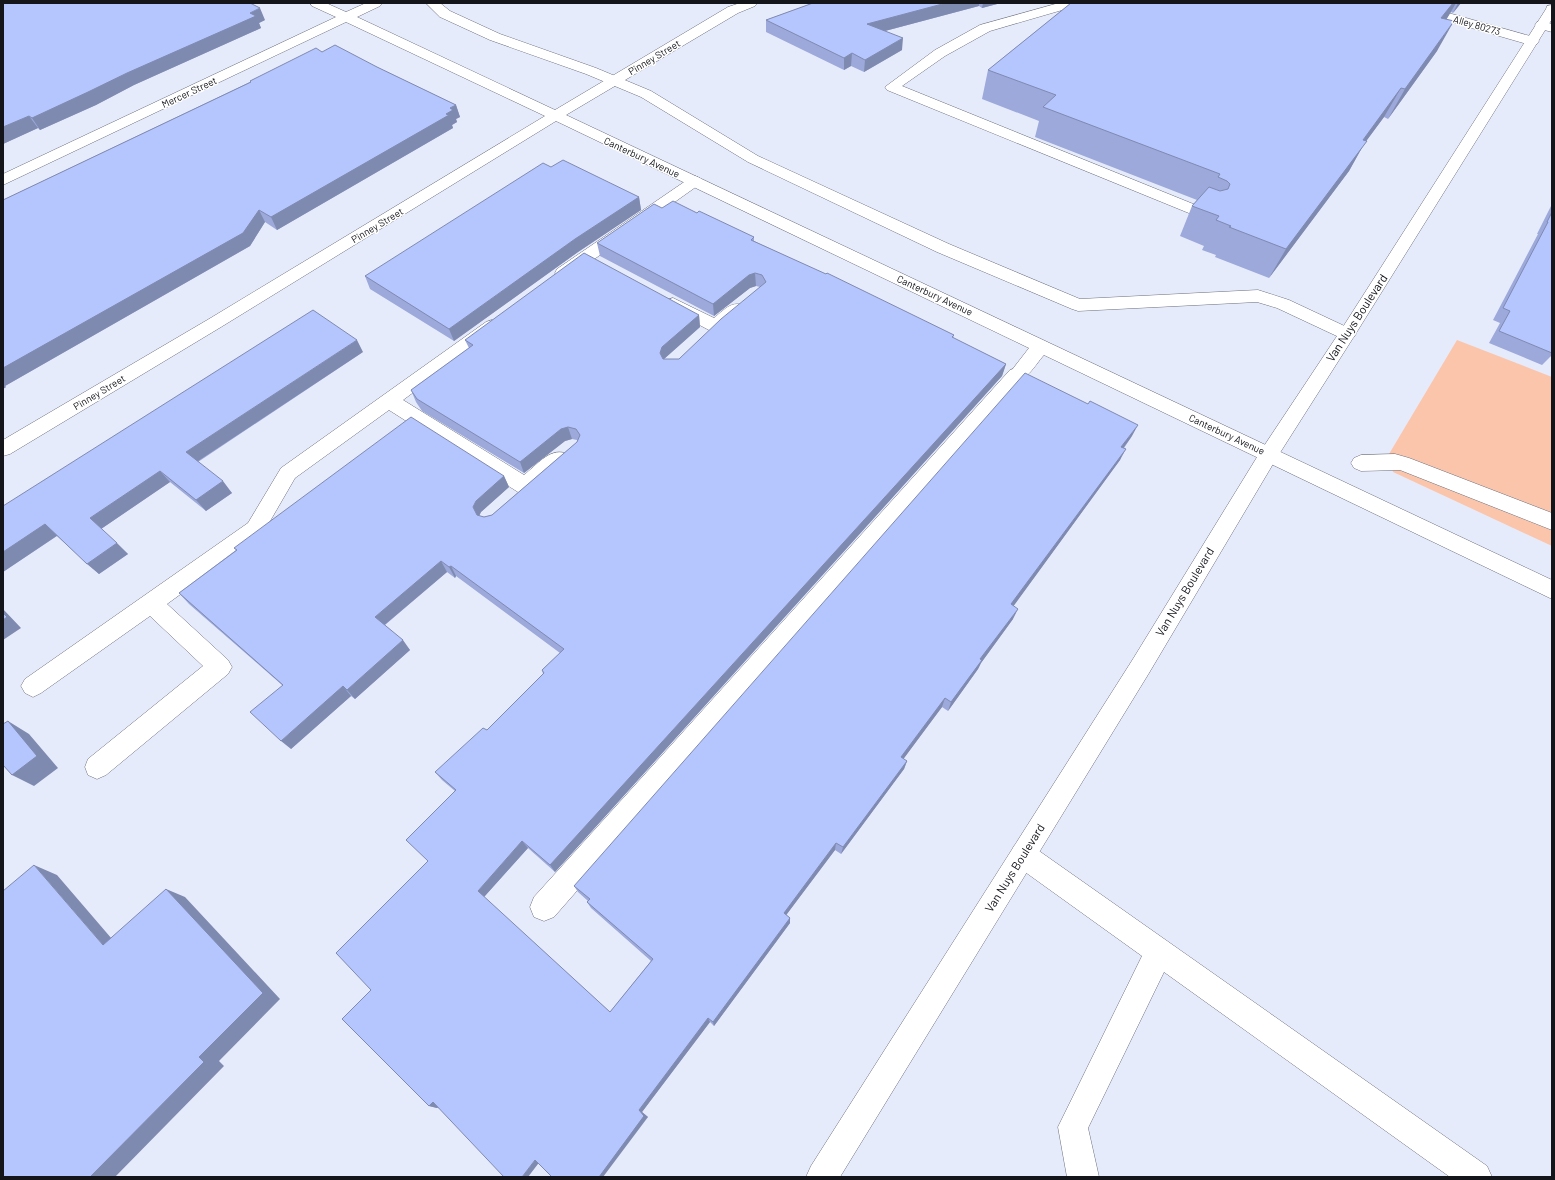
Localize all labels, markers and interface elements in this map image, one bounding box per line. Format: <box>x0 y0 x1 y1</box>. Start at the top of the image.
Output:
street label: Alley 80273 <box>1452 13 1502 37</box>
street label: Pinney Street <box>626 37 682 77</box>
street label: Mercer Street <box>159 74 219 110</box>
street label: Canterbury Avenue <box>602 134 682 180</box>
street label: Pinney Street <box>349 205 405 245</box>
street label: Van Nuys Boulevard <box>1323 271 1390 364</box>
street label: Canterbury Avenue <box>895 272 975 318</box>
street label: Pinney Street <box>71 372 127 412</box>
street label: Canterbury Avenue <box>1187 411 1267 457</box>
street label: Van Nuys Boulevard <box>1152 544 1216 639</box>
street label: Van Nuys Boulevard <box>981 821 1047 914</box>

